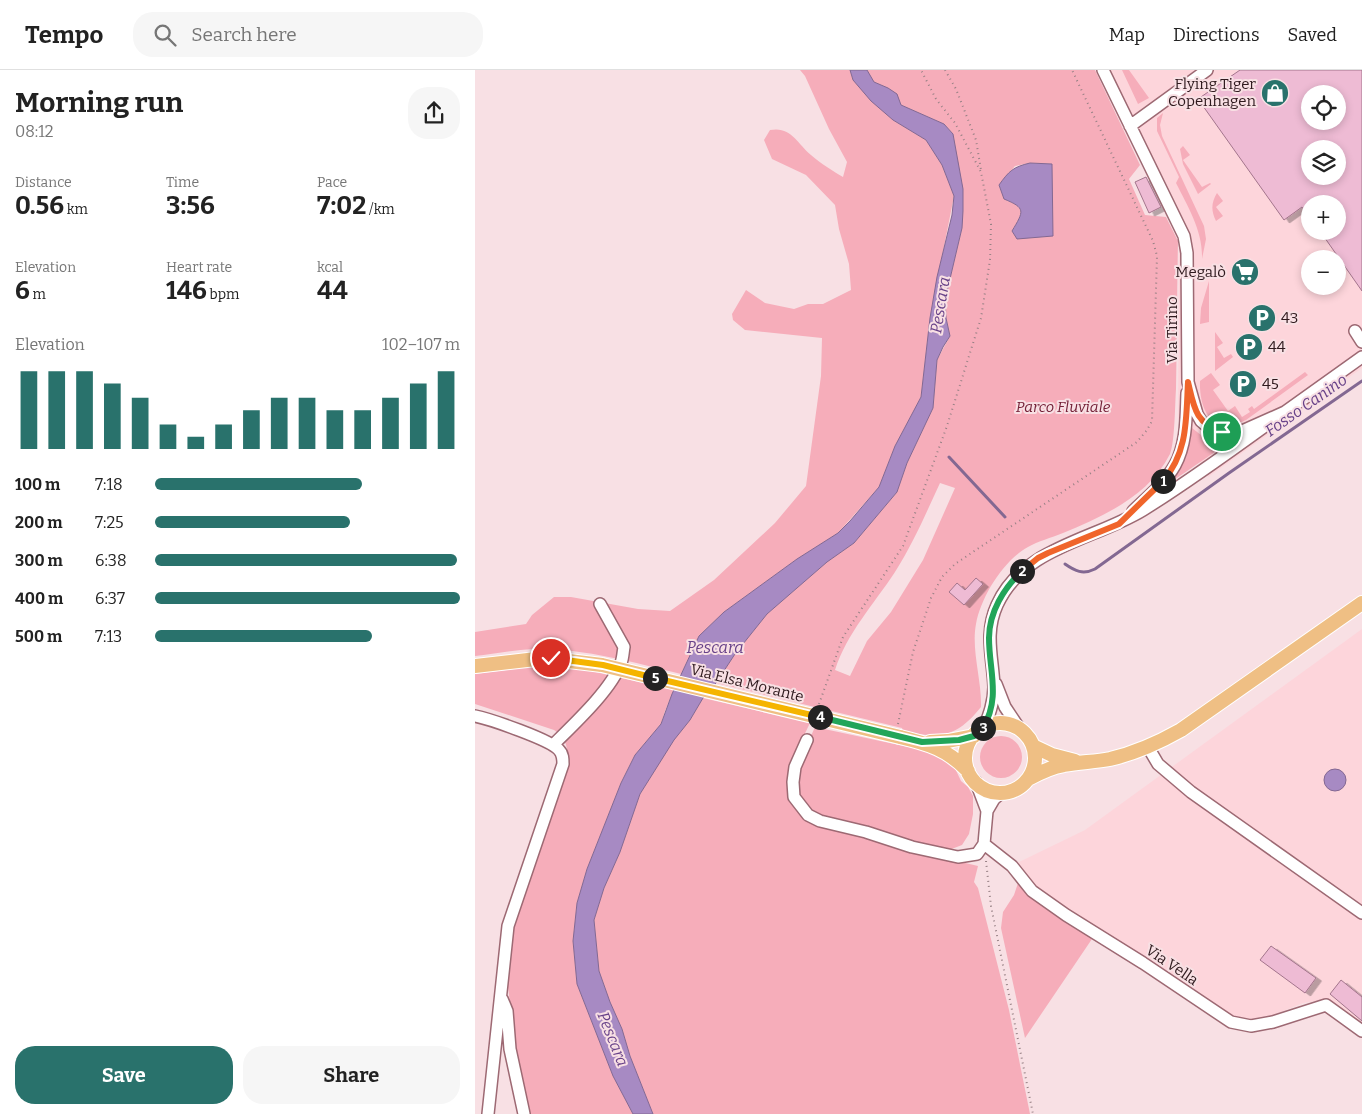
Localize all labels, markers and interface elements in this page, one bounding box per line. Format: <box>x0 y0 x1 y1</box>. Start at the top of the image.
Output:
search box <box>133 12 483 57</box>
text: Tempo <box>25 21 103 49</box>
icon: search <box>151 21 179 49</box>
text: Search here <box>191 23 297 46</box>
text: Map <box>1109 24 1145 46</box>
text: Directions <box>1173 24 1260 46</box>
text: Saved <box>1288 24 1337 46</box>
place label: Flying Tiger Copenhagen <box>1168 75 1257 110</box>
shop icon: Flying Tiger Copenhagen <box>1260 78 1290 108</box>
map controls <box>1301 85 1346 295</box>
button: locate <box>1301 85 1346 130</box>
text: Morning run <box>15 86 183 119</box>
button: share <box>408 87 460 139</box>
text: 08:12 <box>15 122 53 141</box>
button: layers <box>1301 140 1346 185</box>
text: Distance <box>15 174 72 191</box>
text: Time <box>166 174 199 191</box>
text: Pace <box>317 174 347 191</box>
text: 0.56 <box>15 191 64 221</box>
text: 3:56 <box>166 191 215 221</box>
text: 7:02 <box>317 191 366 221</box>
button: + <box>1301 195 1346 240</box>
text: km <box>64 201 88 218</box>
text: /km <box>366 201 395 218</box>
button: − <box>1301 250 1346 295</box>
supermarket icon: Megalò <box>1230 257 1260 287</box>
text: Elevation <box>15 259 76 276</box>
text: Heart rate <box>166 259 232 276</box>
text: kcal <box>317 259 343 276</box>
place label: Megalò <box>1175 263 1226 281</box>
water label: Pescara <box>926 275 954 335</box>
text: 6 <box>15 276 30 306</box>
text: 146 <box>166 276 207 306</box>
text: 44 <box>317 276 348 306</box>
text: m <box>30 286 46 303</box>
text: bpm <box>207 286 239 303</box>
street label: Via Tirino <box>1163 296 1181 364</box>
parking icon: 43 <box>1247 303 1277 333</box>
place label: 43 <box>1281 309 1298 327</box>
parking icon: 44 <box>1234 332 1264 362</box>
text: Elevation <box>15 335 85 354</box>
text: 102–107 m <box>382 335 460 354</box>
place label: 44 <box>1268 338 1286 356</box>
parking icon: 45 <box>1228 369 1258 399</box>
water label: Fosso Canino <box>1261 370 1351 440</box>
place label: 45 <box>1262 375 1279 393</box>
park label: Parco Fluviale <box>1016 398 1111 416</box>
pin <box>1201 411 1243 453</box>
icon: arrive <box>1208 418 1236 446</box>
pin: 1 <box>1151 468 1175 494</box>
text: 1 <box>1160 473 1167 490</box>
text: 100 m <box>15 475 60 494</box>
text: 7:18 <box>95 475 123 494</box>
text: 200 m <box>15 513 62 532</box>
text: 7:25 <box>95 513 124 532</box>
text: 300 m <box>15 551 63 570</box>
text: 6:38 <box>95 551 127 570</box>
pin: 2 <box>1009 558 1035 584</box>
text: 2 <box>1019 563 1026 580</box>
text: 400 m <box>15 589 63 608</box>
text: 6:37 <box>95 589 125 608</box>
text: 500 m <box>15 627 62 646</box>
text: 7:13 <box>95 627 122 646</box>
pin <box>530 637 572 679</box>
water label: Pescara <box>686 638 744 657</box>
icon: check <box>537 644 565 672</box>
street label: Via Elsa Morante <box>688 660 806 706</box>
pin: 5 <box>643 666 667 690</box>
text: 5 <box>652 670 659 687</box>
pin: 4 <box>807 704 833 730</box>
text: 4 <box>816 709 825 726</box>
pin: 3 <box>971 716 995 740</box>
text: 3 <box>979 720 988 737</box>
street label: Via Vella <box>1142 941 1202 989</box>
water label: Pescara <box>594 1009 632 1069</box>
button: Save <box>15 1046 233 1104</box>
button: Share <box>243 1046 460 1104</box>

